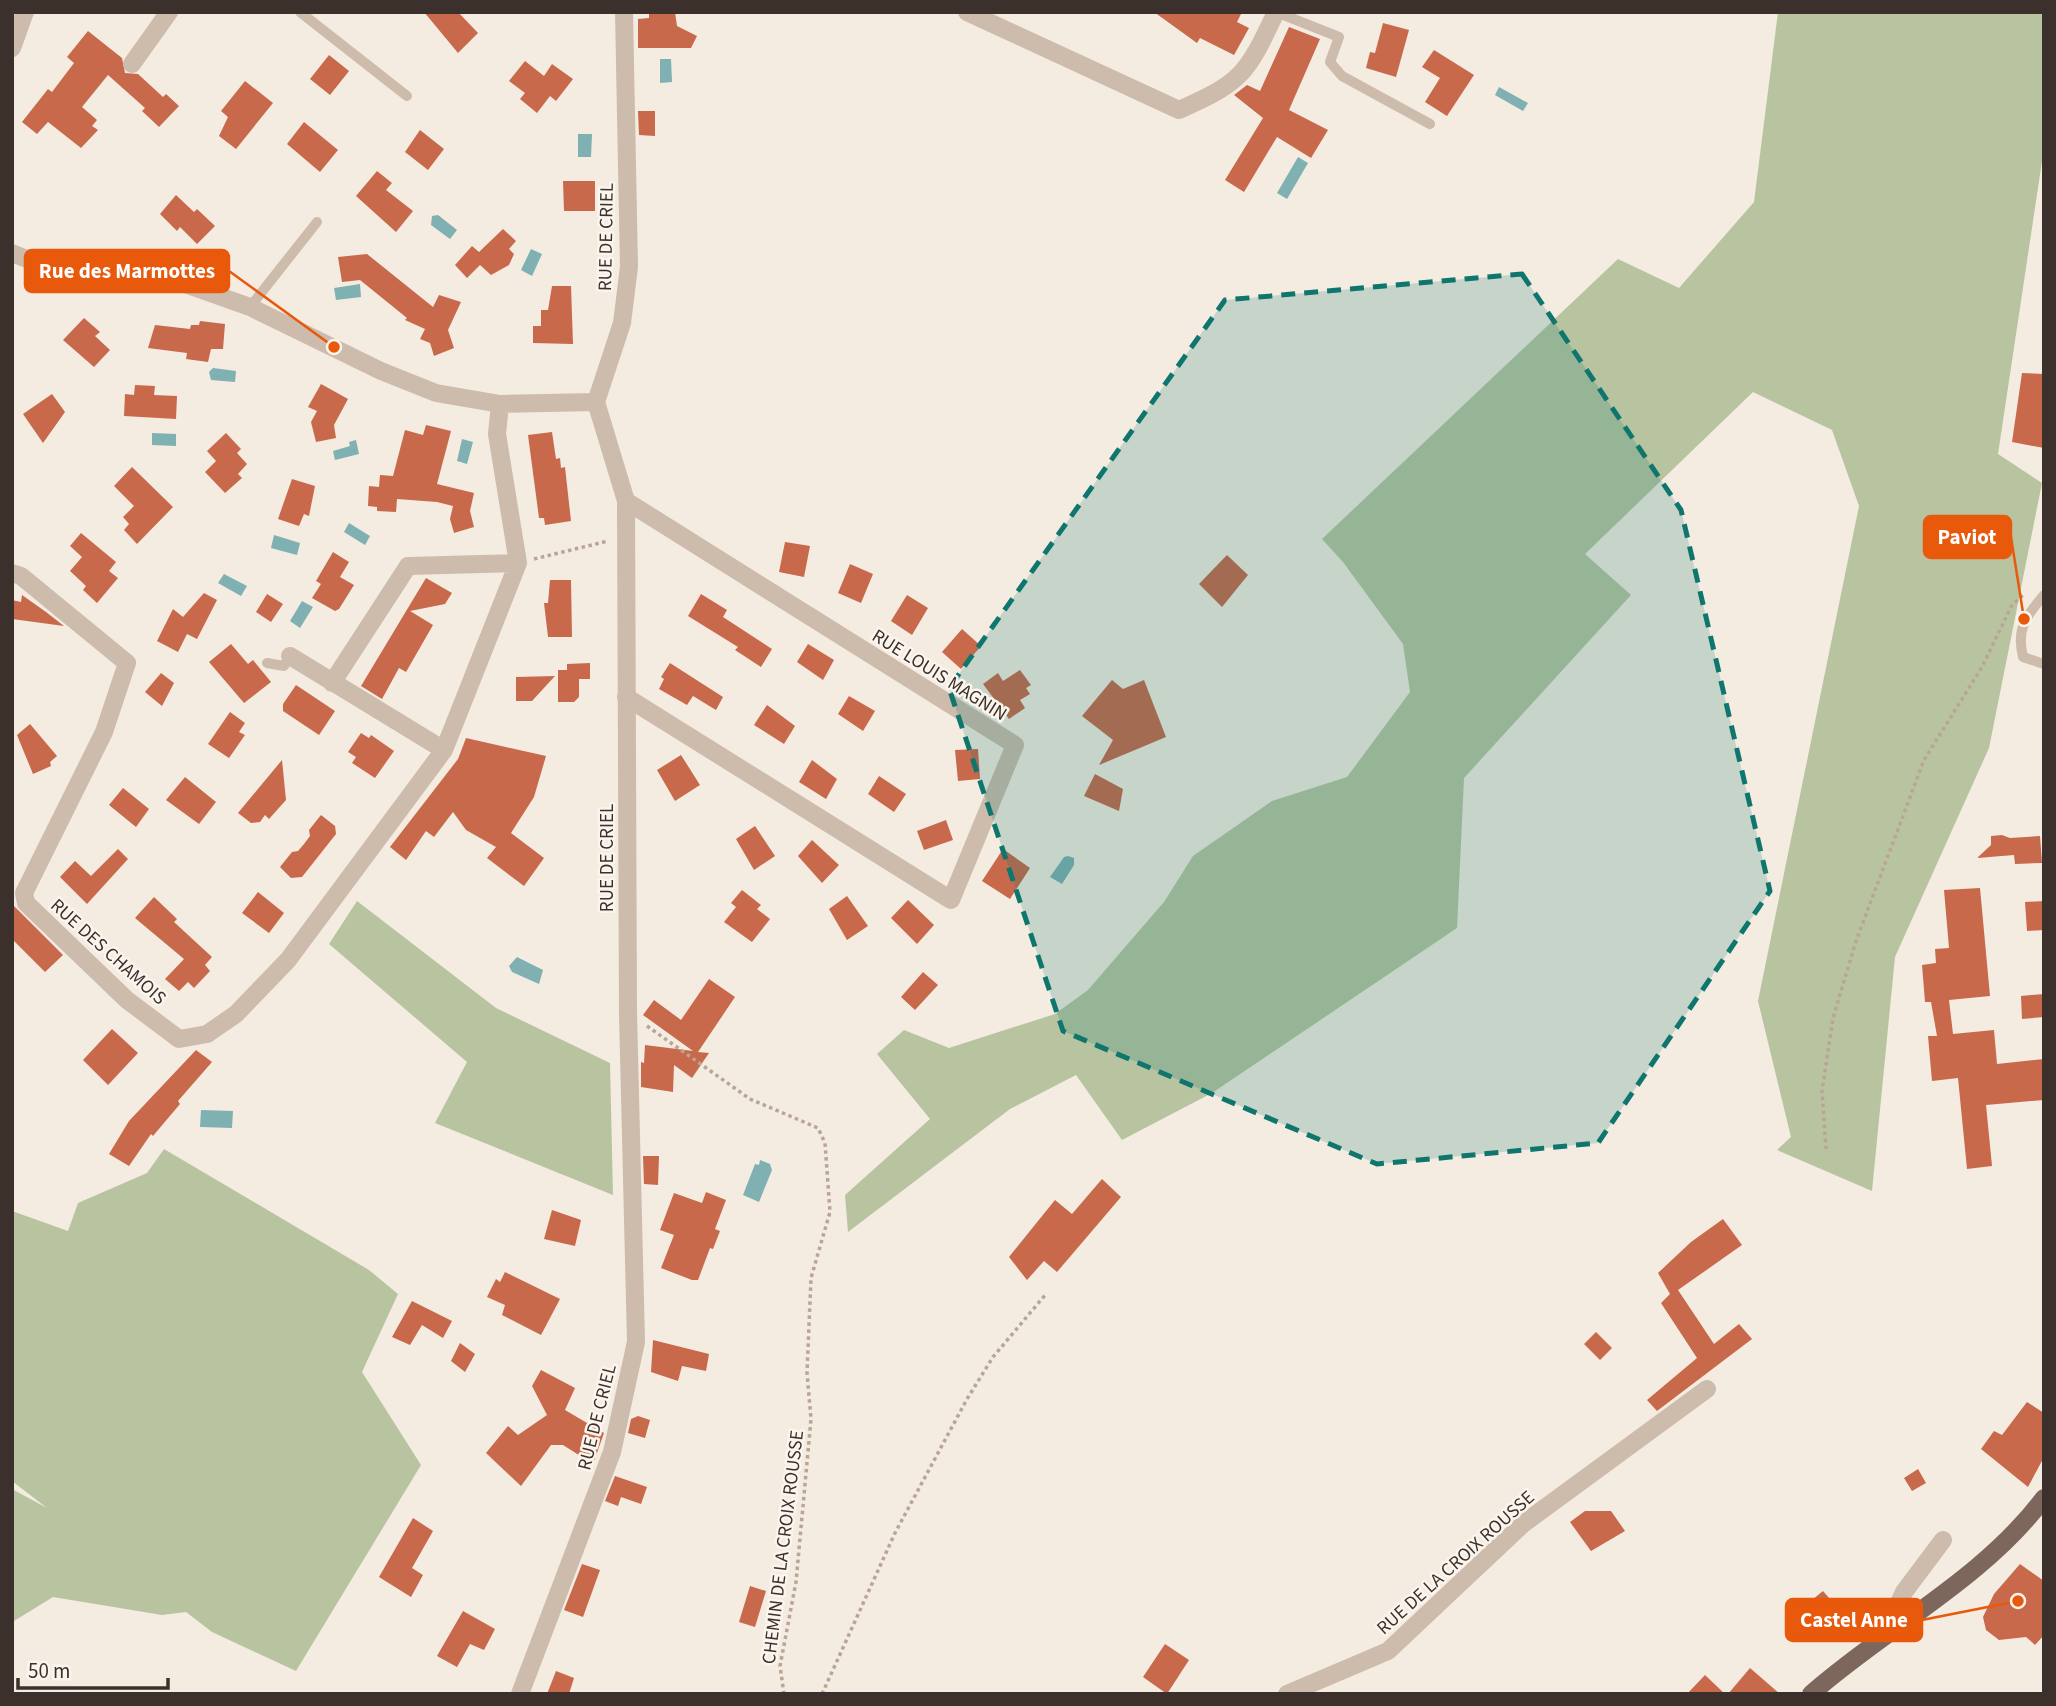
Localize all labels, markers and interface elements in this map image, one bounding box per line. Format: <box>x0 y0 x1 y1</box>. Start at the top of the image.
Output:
street label: RUE DE CRIEL <box>592 183 621 291</box>
callout: Rue des Marmottes <box>25 250 229 292</box>
text: Rue des Marmottes <box>39 256 215 286</box>
callout: Paviot <box>1924 516 2011 558</box>
text: Paviot <box>1938 522 1996 552</box>
street label: RUE LOUIS MAGNIN <box>866 623 1012 728</box>
street label: RUE DE CRIEL <box>594 804 621 912</box>
street label: RUE DES CHAMOIS <box>44 893 172 1012</box>
street label: RUE DE CRIEL <box>571 1362 624 1473</box>
street label: CHEMIN DE LA CROIX ROUSSE <box>756 1429 811 1666</box>
street label: RUE DE LA CROIX ROUSSE <box>1371 1485 1541 1641</box>
callout: Castel Anne <box>1786 1599 1922 1641</box>
text: Castel Anne <box>1800 1605 1908 1635</box>
scale bar <box>18 1646 168 1690</box>
text: 50 m <box>28 1656 70 1686</box>

